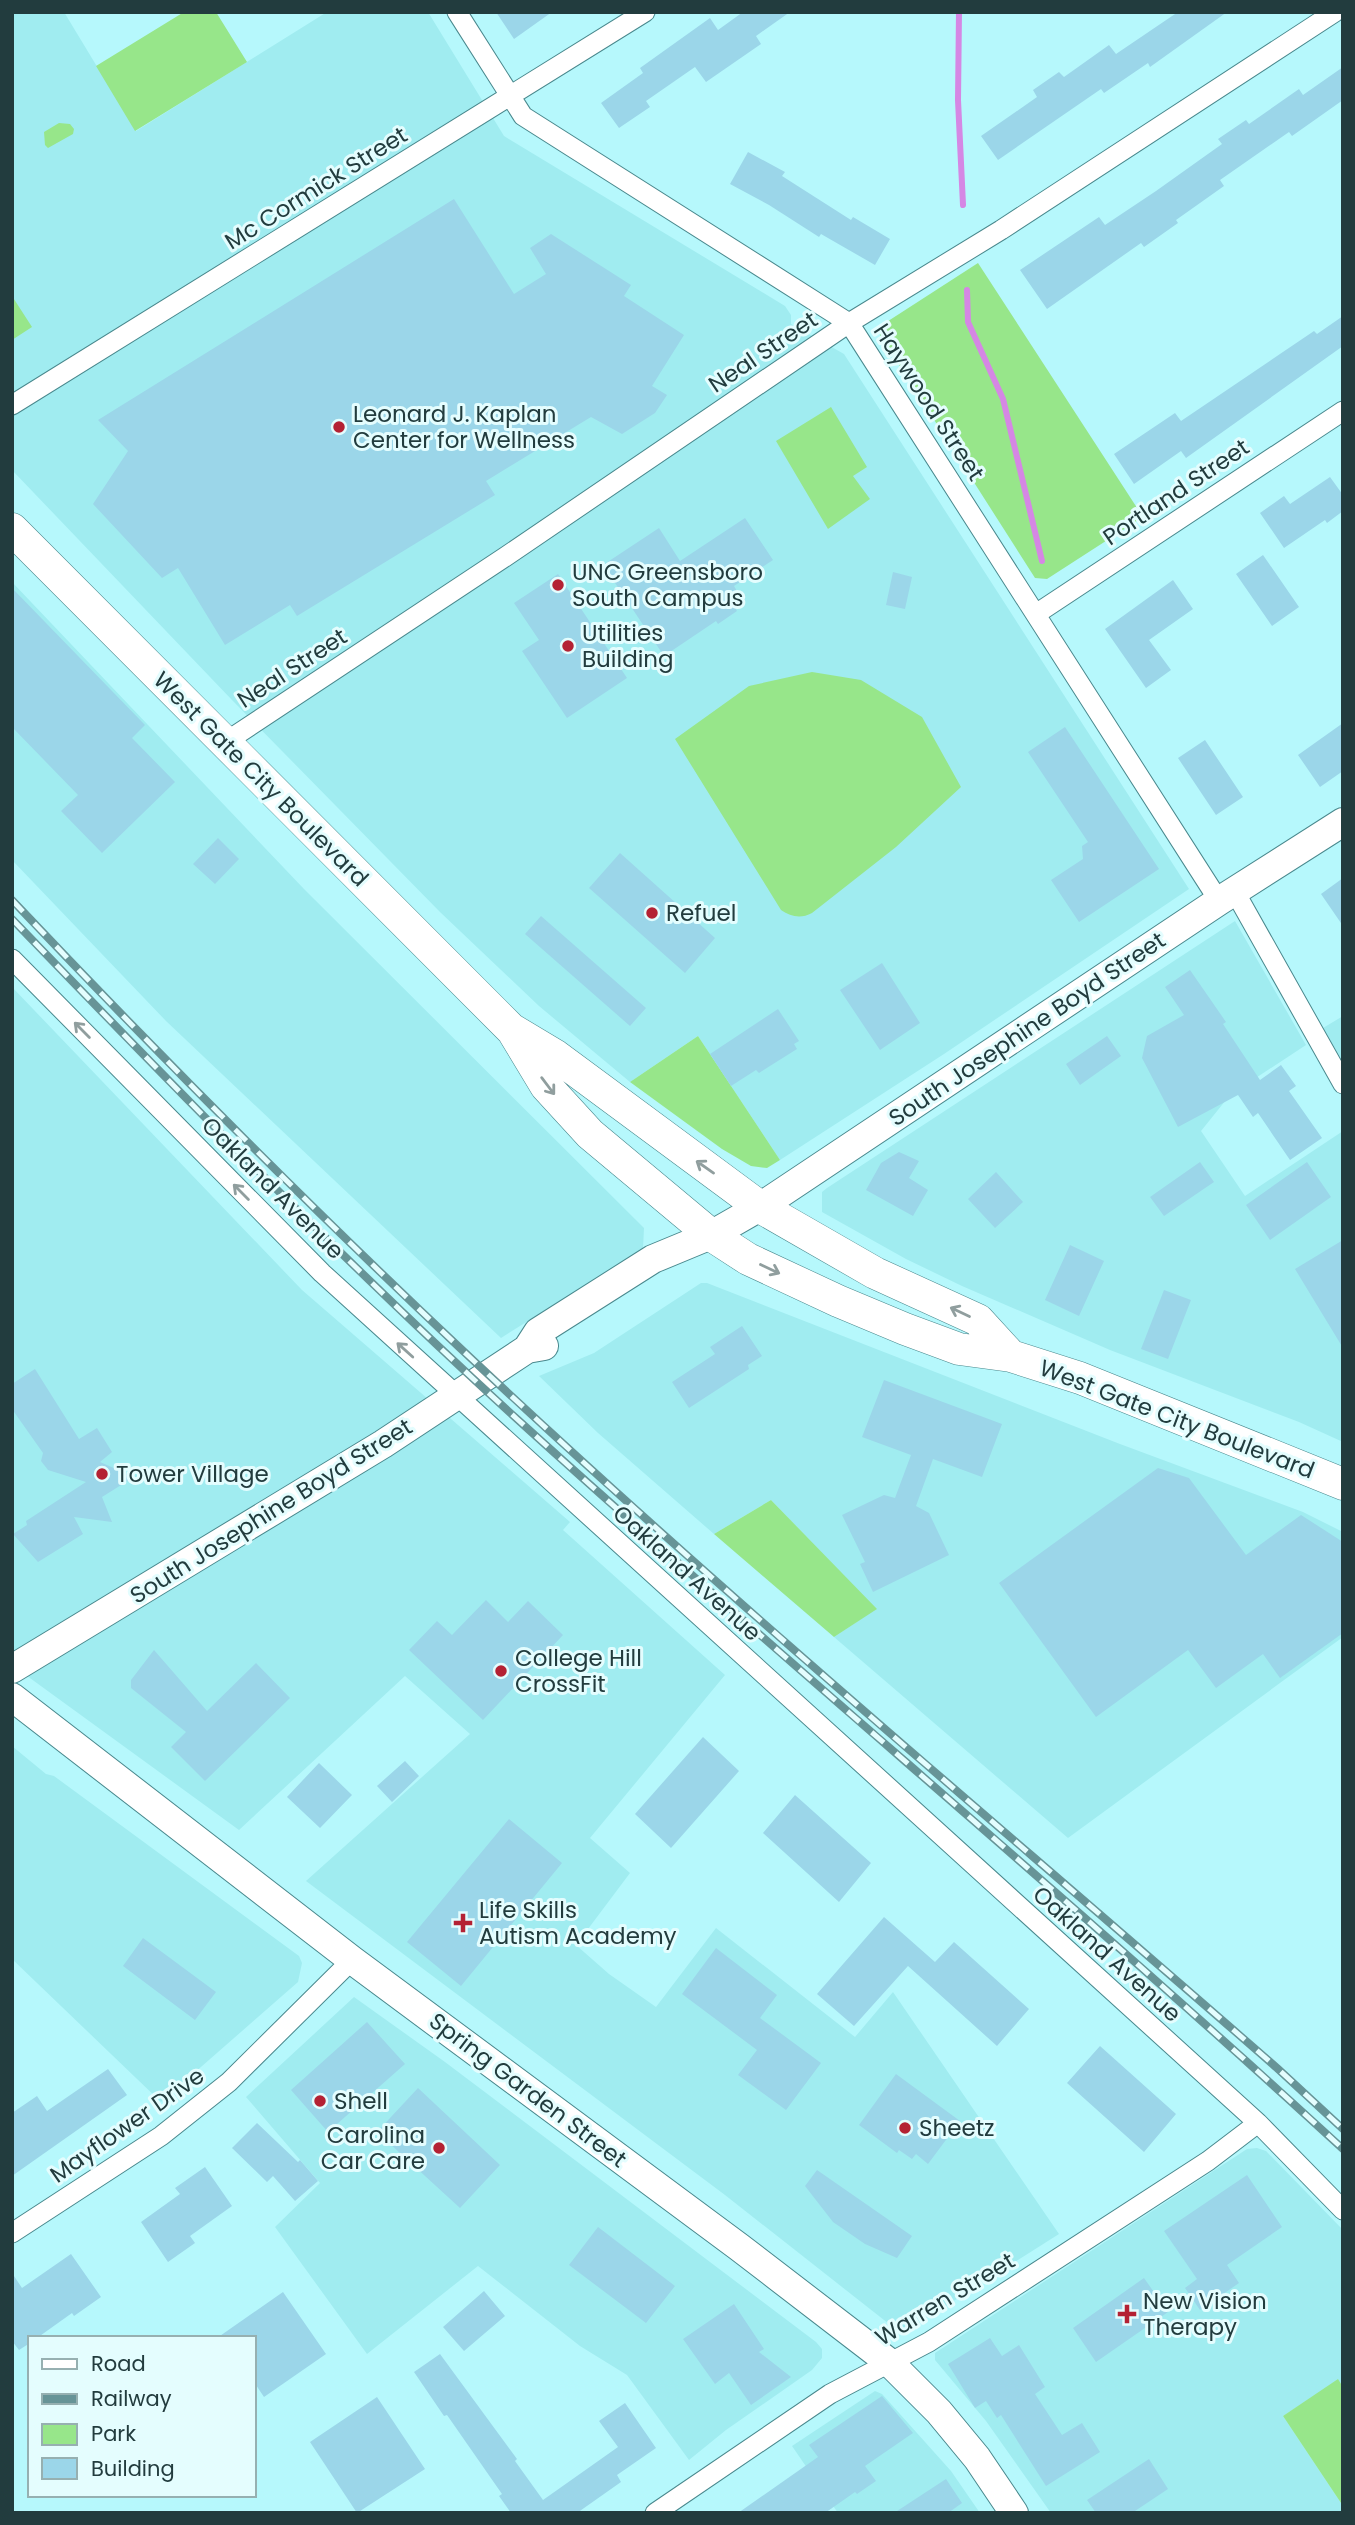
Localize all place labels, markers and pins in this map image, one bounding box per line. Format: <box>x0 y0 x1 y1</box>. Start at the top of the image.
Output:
place label: Leonard J. Kaplan Center for Wellness <box>353 398 575 456</box>
marker: Leonard J. Kaplan Center for Wellness <box>331 419 347 435</box>
place label: UNC Greensboro South Campus <box>572 556 763 614</box>
marker: UNC Greensboro South Campus <box>550 577 566 593</box>
place label: Utilities Building <box>582 617 674 675</box>
marker: Utilities Building <box>560 638 576 654</box>
place label: Refuel <box>666 897 736 929</box>
marker: Refuel <box>644 905 660 921</box>
place label: Tower Village <box>116 1458 269 1490</box>
marker: Tower Village <box>94 1466 110 1482</box>
place label: College Hill CrossFit <box>515 1642 642 1700</box>
marker: College Hill CrossFit <box>493 1663 509 1679</box>
place label: Life Skills Autism Academy <box>479 1894 677 1952</box>
marker: Life Skills Autism Academy <box>453 1913 473 1933</box>
place label: Shell <box>334 2085 388 2117</box>
marker: Shell <box>312 2093 328 2109</box>
place label: Sheetz <box>919 2112 995 2144</box>
place label: Carolina Car Care <box>321 2119 425 2177</box>
marker: Sheetz <box>897 2120 913 2136</box>
marker: Carolina Car Care <box>431 2140 447 2156</box>
place label: New Vision Therapy <box>1143 2285 1267 2343</box>
marker: New Vision Therapy <box>1117 2304 1137 2324</box>

